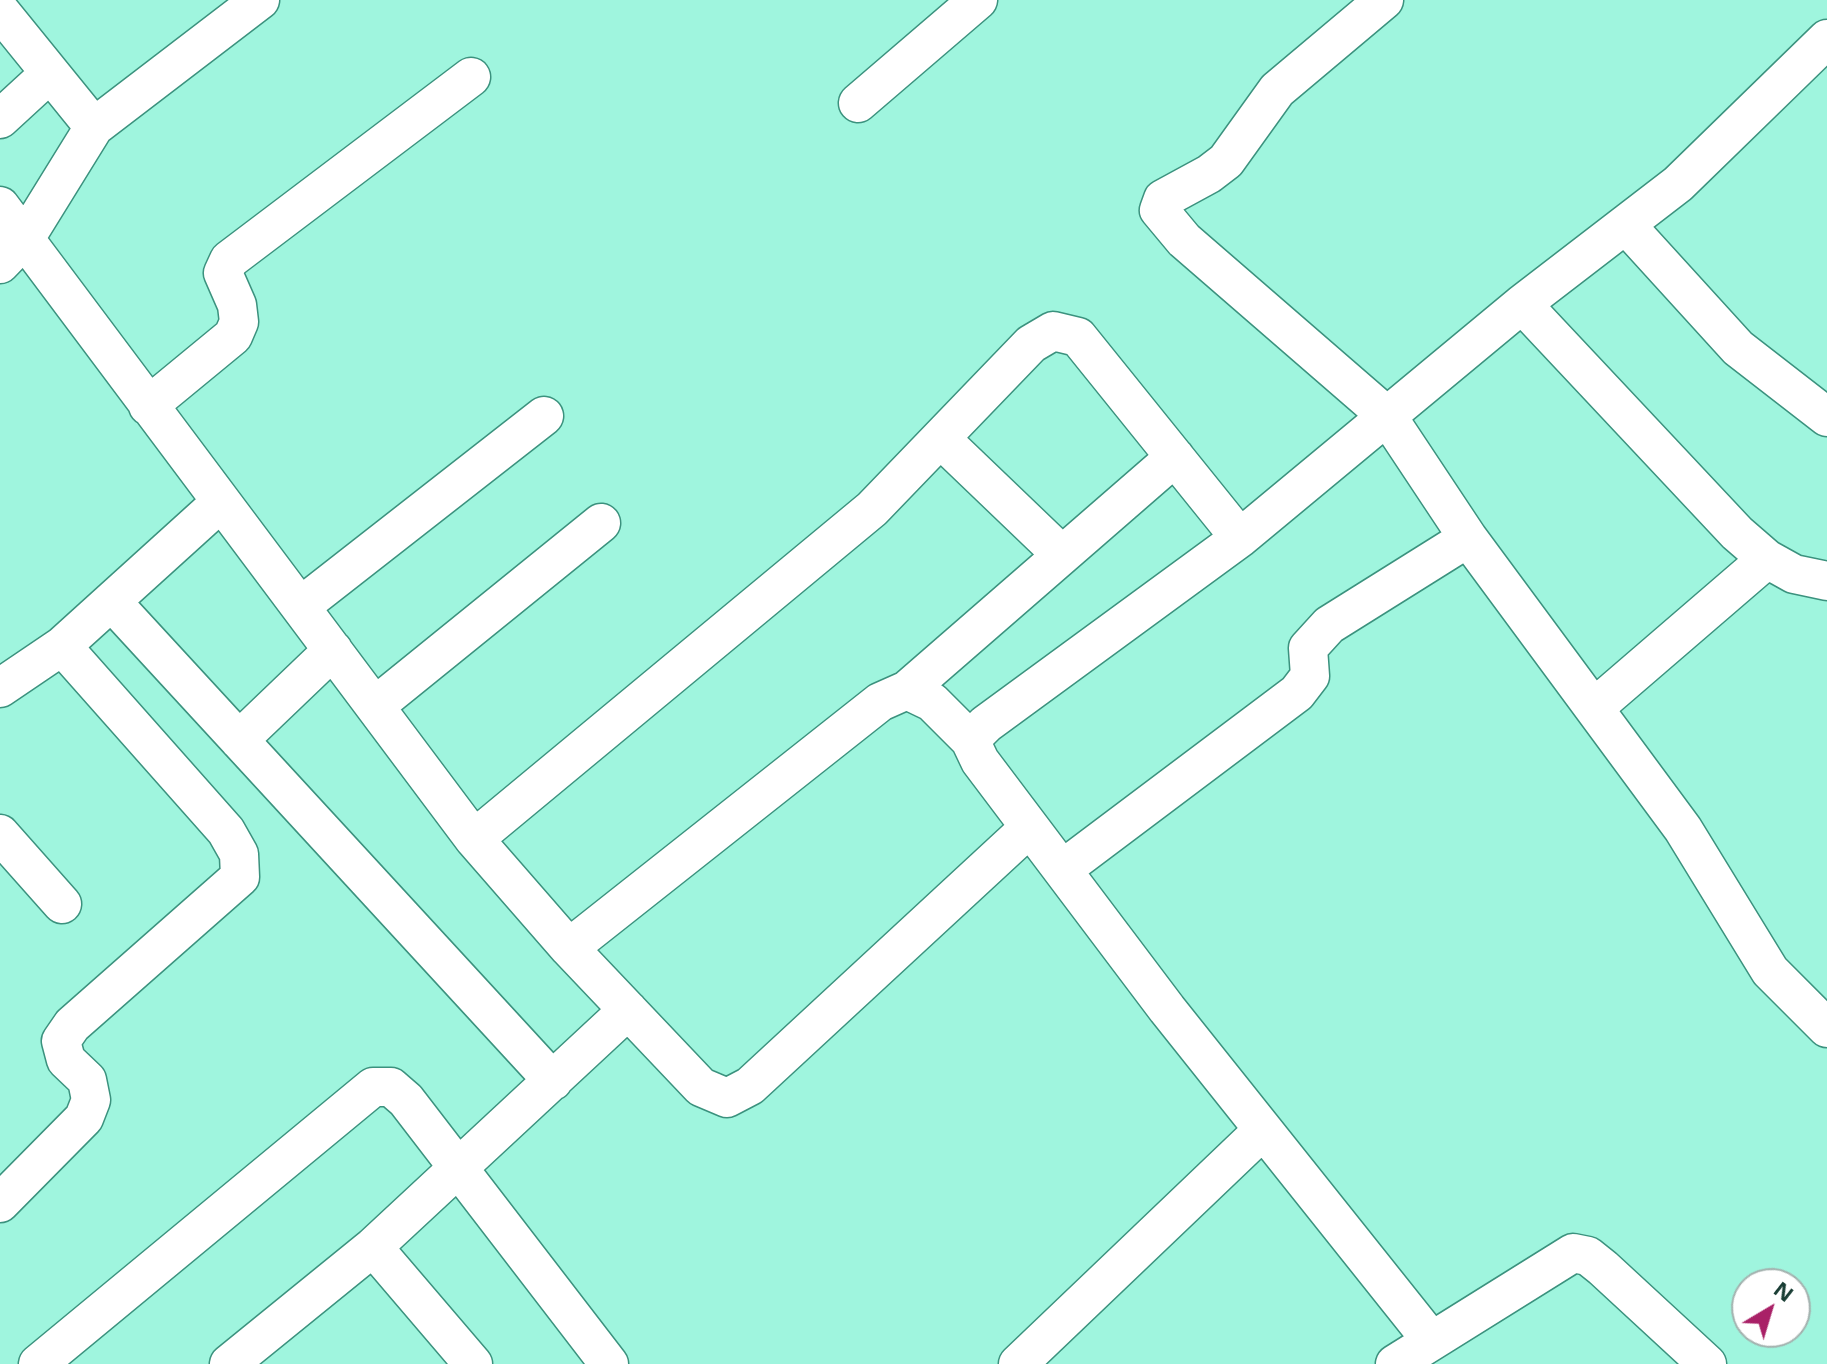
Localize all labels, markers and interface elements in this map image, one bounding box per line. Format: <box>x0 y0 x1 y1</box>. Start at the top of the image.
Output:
north arrow <box>1731 1268 1811 1348</box>
text: N <box>1768 1273 1801 1308</box>

